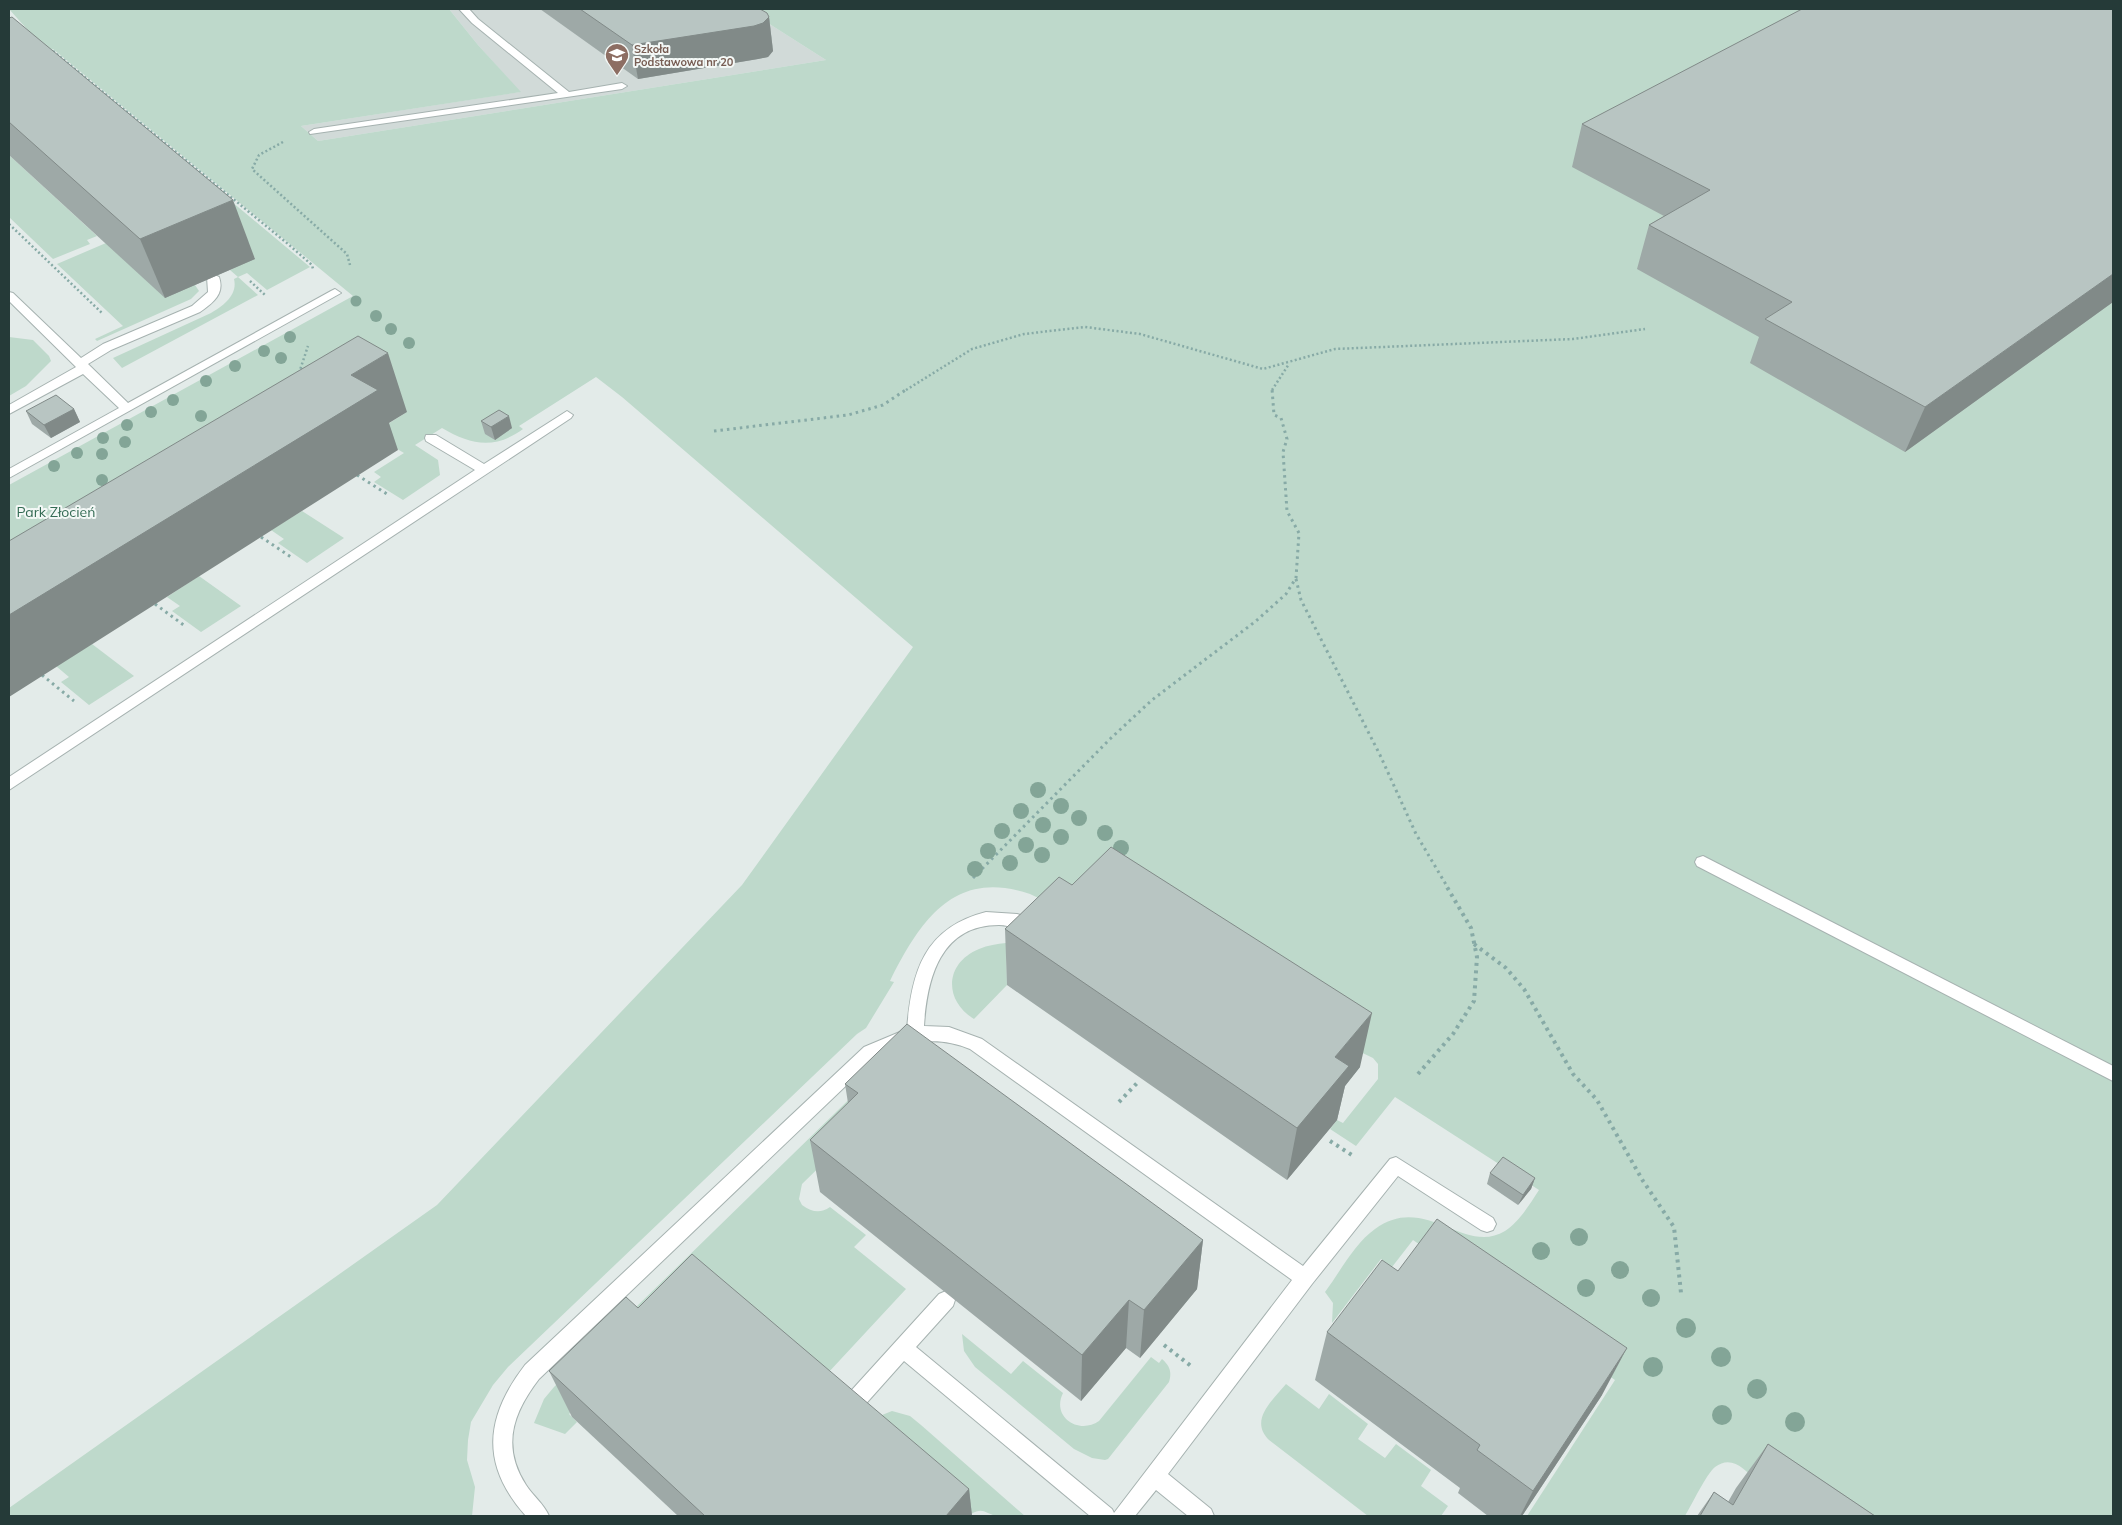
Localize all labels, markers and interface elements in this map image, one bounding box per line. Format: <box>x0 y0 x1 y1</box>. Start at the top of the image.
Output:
school or university icon: Szkoła Podstawowa nr 20 <box>604 42 630 76</box>
place label: Szkoła Podstawowa nr 20 <box>634 42 734 69</box>
park label: Park Złocień <box>17 503 95 521</box>

